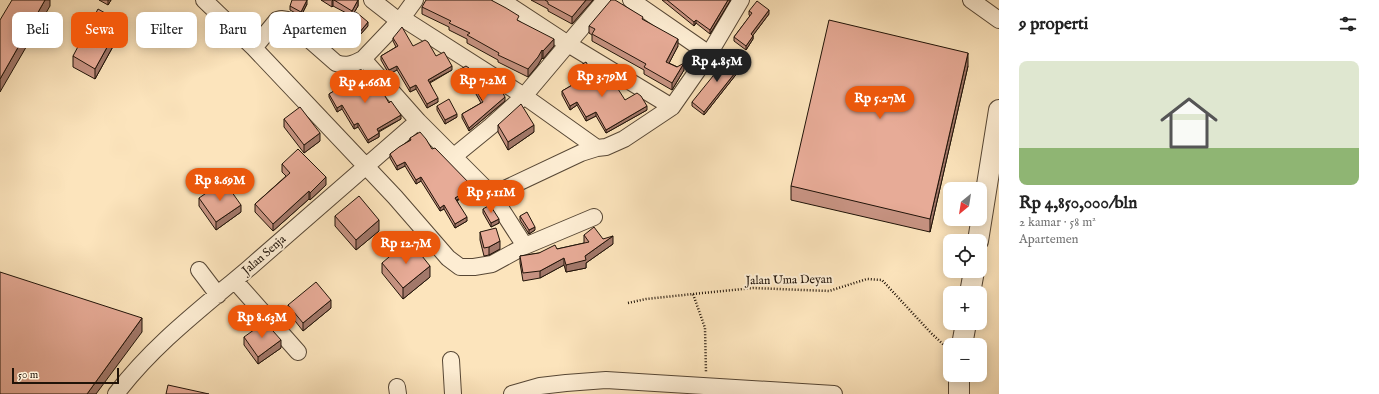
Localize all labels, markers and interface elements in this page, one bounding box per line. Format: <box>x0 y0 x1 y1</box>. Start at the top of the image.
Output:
chip: Beli <box>12 12 63 48</box>
chip: Sewa <box>71 12 128 48</box>
chip: Filter <box>136 12 197 48</box>
chip: Baru <box>205 12 261 48</box>
chip: Apartemen <box>269 12 361 48</box>
icon: filters <box>1337 13 1359 35</box>
text: 9 properti <box>1019 14 1088 35</box>
pin: Rp 4.85M <box>676 49 758 83</box>
text: Rp 4.85M <box>691 53 743 70</box>
pin: Rp 3.79M <box>561 64 643 98</box>
pin: Rp 7.2M <box>446 68 520 102</box>
text: Rp 3.79M <box>577 68 627 85</box>
pin: Rp 4.66M <box>324 70 406 104</box>
text: Rp 7.2M <box>460 72 506 89</box>
text: Rp 4.66M <box>339 74 391 91</box>
pin: Rp 5.27M <box>839 86 921 120</box>
icon: home <box>1153 87 1225 159</box>
text: Rp 5.27M <box>854 90 906 107</box>
pin: Rp 8.69M <box>179 168 261 202</box>
text: Rp 8.69M <box>195 172 245 189</box>
pin: Rp 5.11M <box>450 180 532 214</box>
north arrow <box>943 182 987 226</box>
map controls <box>943 182 987 382</box>
text: Rp 5.11M <box>466 184 516 201</box>
text: Rp 4,850,000/bln <box>1019 193 1137 214</box>
text: 2 kamar · 58 m² <box>1019 214 1096 231</box>
street label: Jalan Senja <box>237 231 290 280</box>
pin: Rp 12.7M <box>365 231 447 265</box>
text: Apartemen <box>1019 231 1079 248</box>
button: locate <box>943 234 987 278</box>
text: Rp 12.7M <box>380 235 432 252</box>
street label: Jalan Uma Deyan <box>744 272 833 289</box>
button: + <box>943 286 987 330</box>
pin: Rp 8.63M <box>221 305 303 339</box>
text: Rp 8.63M <box>237 309 287 326</box>
button: − <box>943 338 987 382</box>
scale bar <box>12 366 119 385</box>
text: 50 m <box>18 368 38 382</box>

